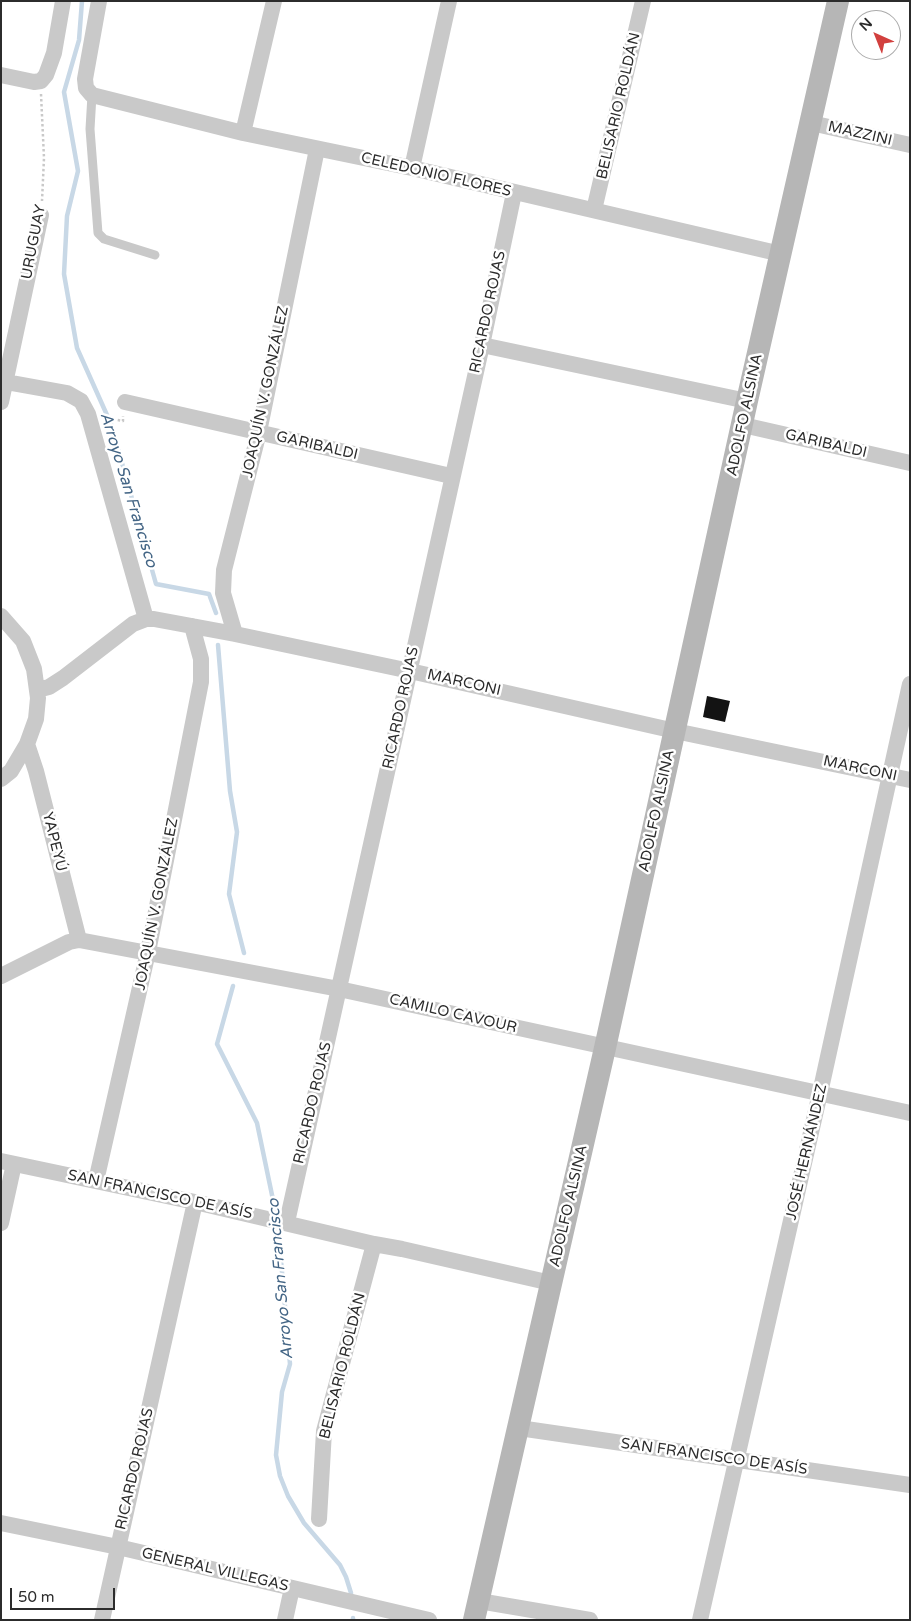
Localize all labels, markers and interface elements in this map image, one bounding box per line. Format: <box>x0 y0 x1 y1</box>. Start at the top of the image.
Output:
north arrow <box>851 10 901 60</box>
text: N <box>856 15 876 35</box>
street label: BELISARIO ROLDÁN <box>593 31 645 181</box>
street label: MAZZINI <box>826 118 894 150</box>
street label: CELEDONIO FLORES <box>359 149 513 201</box>
street label: URUGUAY <box>18 203 50 281</box>
street label: RICARDO ROJAS <box>466 249 510 375</box>
street label: JOAQUÍN V. GONZÁLEZ <box>239 305 293 479</box>
street label: ADOLFO ALSINA <box>723 352 767 478</box>
water label: Arroyo San Francisco <box>95 410 161 570</box>
street label: GARIBALDI <box>783 426 869 462</box>
street label: GARIBALDI <box>274 428 360 464</box>
street label: RICARDO ROJAS <box>379 645 423 771</box>
street label: MARCONI <box>425 666 503 700</box>
street label: ADOLFO ALSINA <box>635 748 679 874</box>
street label: MARCONI <box>821 752 899 786</box>
street label: YAPEYÚ <box>38 810 70 874</box>
street label: JOAQUÍN V. GONZÁLEZ <box>131 816 183 992</box>
street label: CAMILO CAVOUR <box>387 991 519 1037</box>
street label: RICARDO ROJAS <box>290 1040 336 1166</box>
street label: JOSÉ HERNÁNDEZ <box>783 1082 831 1222</box>
street label: ADOLFO ALSINA <box>546 1143 592 1269</box>
street label: SAN FRANCISCO DE ASÍS <box>66 1167 254 1223</box>
water label: Arroyo San Francisco <box>264 1198 298 1360</box>
street label: BELISARIO ROLDÁN <box>316 1291 370 1441</box>
street label: RICARDO ROJAS <box>112 1406 158 1532</box>
street label: SAN FRANCISCO DE ASÍS <box>620 1435 808 1479</box>
street label: GENERAL VILLEGAS <box>140 1544 290 1596</box>
scale bar <box>12 1578 118 1610</box>
text: 50 m <box>18 1588 55 1606</box>

